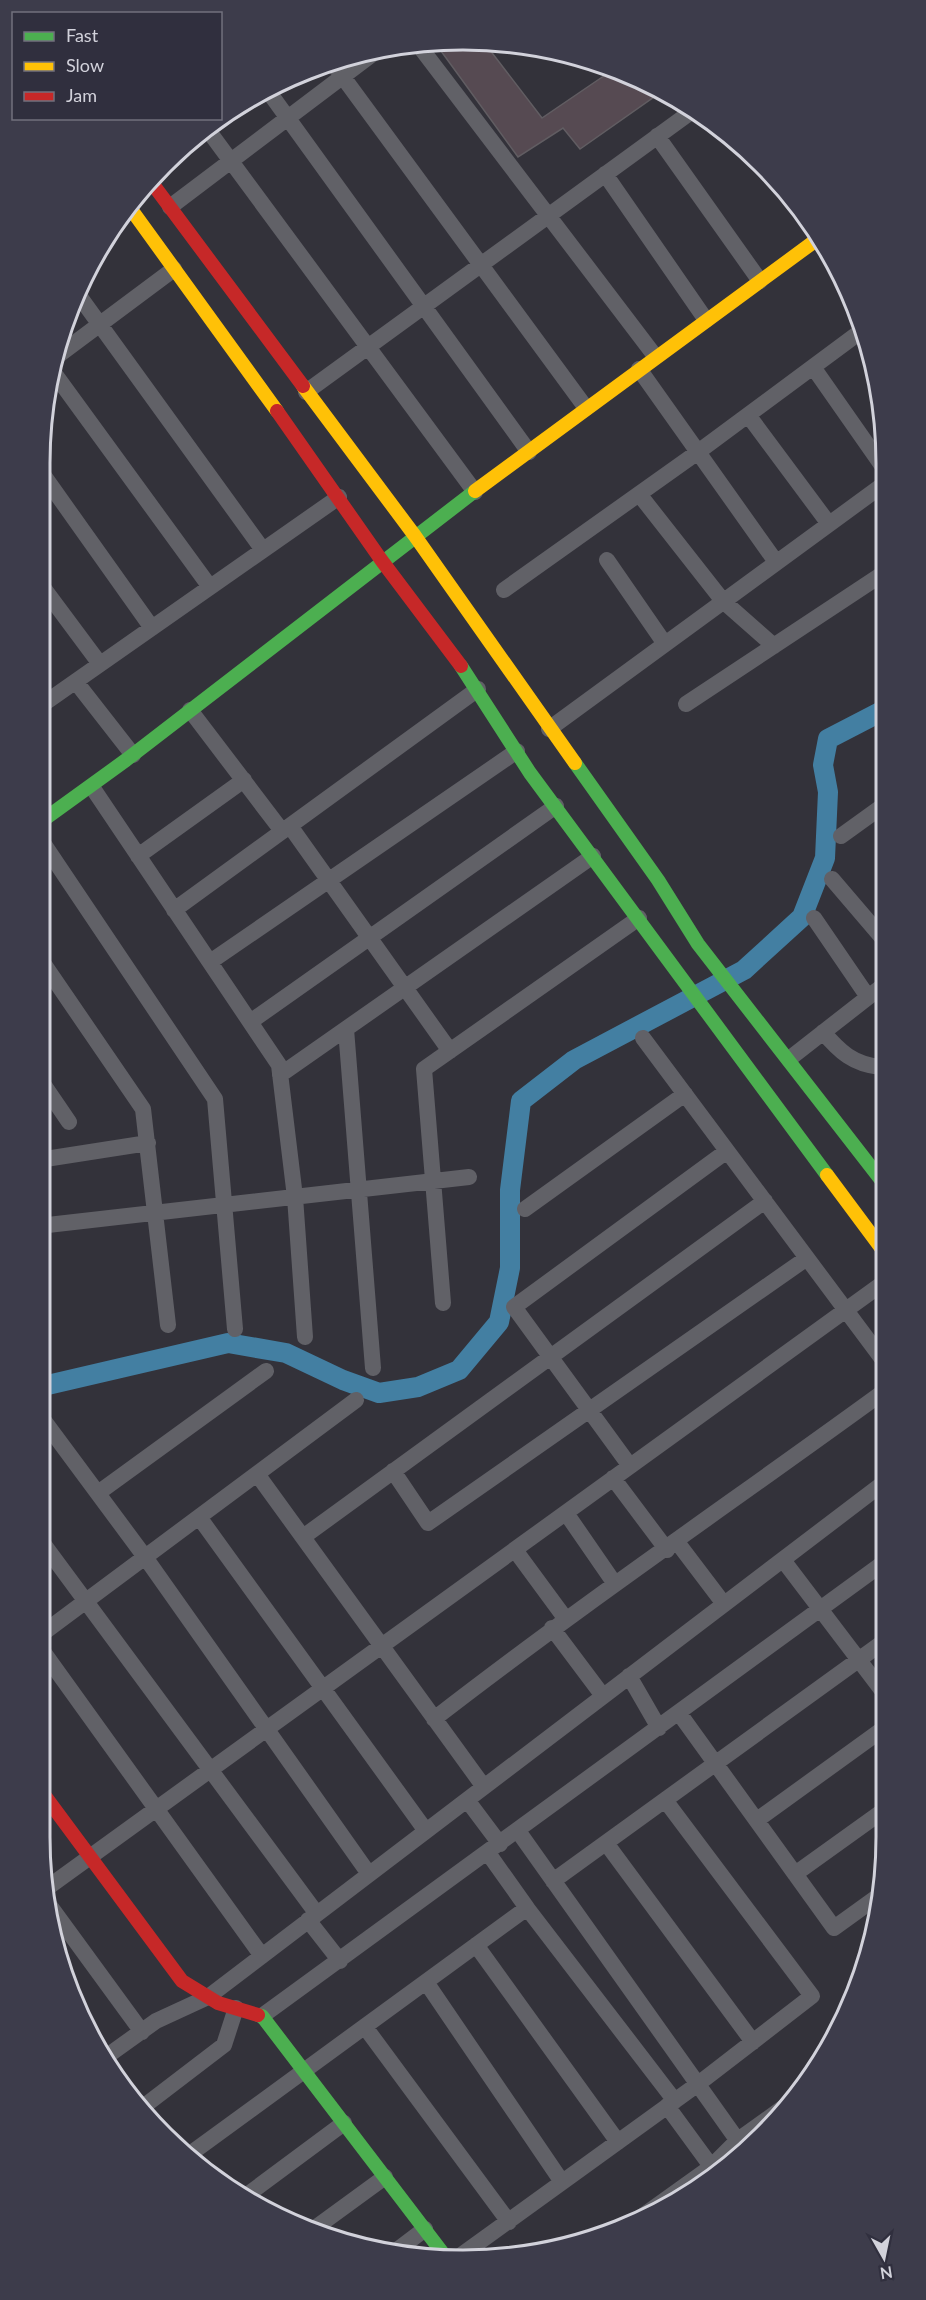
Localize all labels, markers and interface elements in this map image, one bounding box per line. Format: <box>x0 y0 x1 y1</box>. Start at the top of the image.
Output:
legend <box>12 12 222 120</box>
text: Fast <box>66 24 99 46</box>
text: Slow <box>66 54 104 76</box>
text: Jam <box>66 84 97 106</box>
north arrow <box>854 2228 914 2288</box>
text: N <box>879 2263 894 2284</box>

